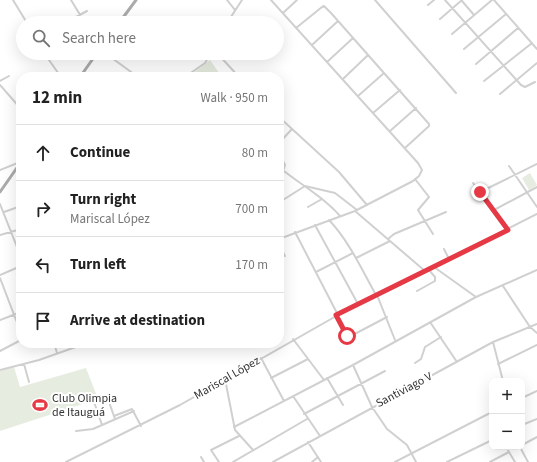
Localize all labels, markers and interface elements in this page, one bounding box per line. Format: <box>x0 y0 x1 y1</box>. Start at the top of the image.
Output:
search box <box>16 16 284 60</box>
icon: search <box>30 27 52 49</box>
text: Search here <box>62 28 136 49</box>
text: 12 min <box>32 86 82 110</box>
text: Walk · 950 m <box>200 89 268 107</box>
icon: ahead <box>32 142 54 164</box>
text: Continue <box>70 142 130 163</box>
text: 80 m <box>242 144 268 162</box>
route end <box>471 183 489 201</box>
text: Turn right <box>70 189 136 210</box>
icon: right <box>32 198 54 220</box>
text: 700 m <box>235 200 268 218</box>
text: Mariscal López <box>70 210 150 228</box>
icon: left <box>32 254 54 276</box>
text: Turn left <box>70 254 126 275</box>
text: 170 m <box>235 256 268 274</box>
icon: arrive <box>32 310 54 332</box>
text: Arrive at destination <box>70 310 205 331</box>
route start <box>338 327 356 345</box>
street label: Mariscal López <box>191 352 263 404</box>
street label: Santiviago V <box>373 368 436 412</box>
map controls <box>489 378 525 450</box>
button: + <box>489 378 525 414</box>
place label: Club Olimpia de Itauguá <box>52 390 117 421</box>
sports icon: Club Olimpia de Itauguá <box>31 396 49 414</box>
button: − <box>489 414 525 450</box>

